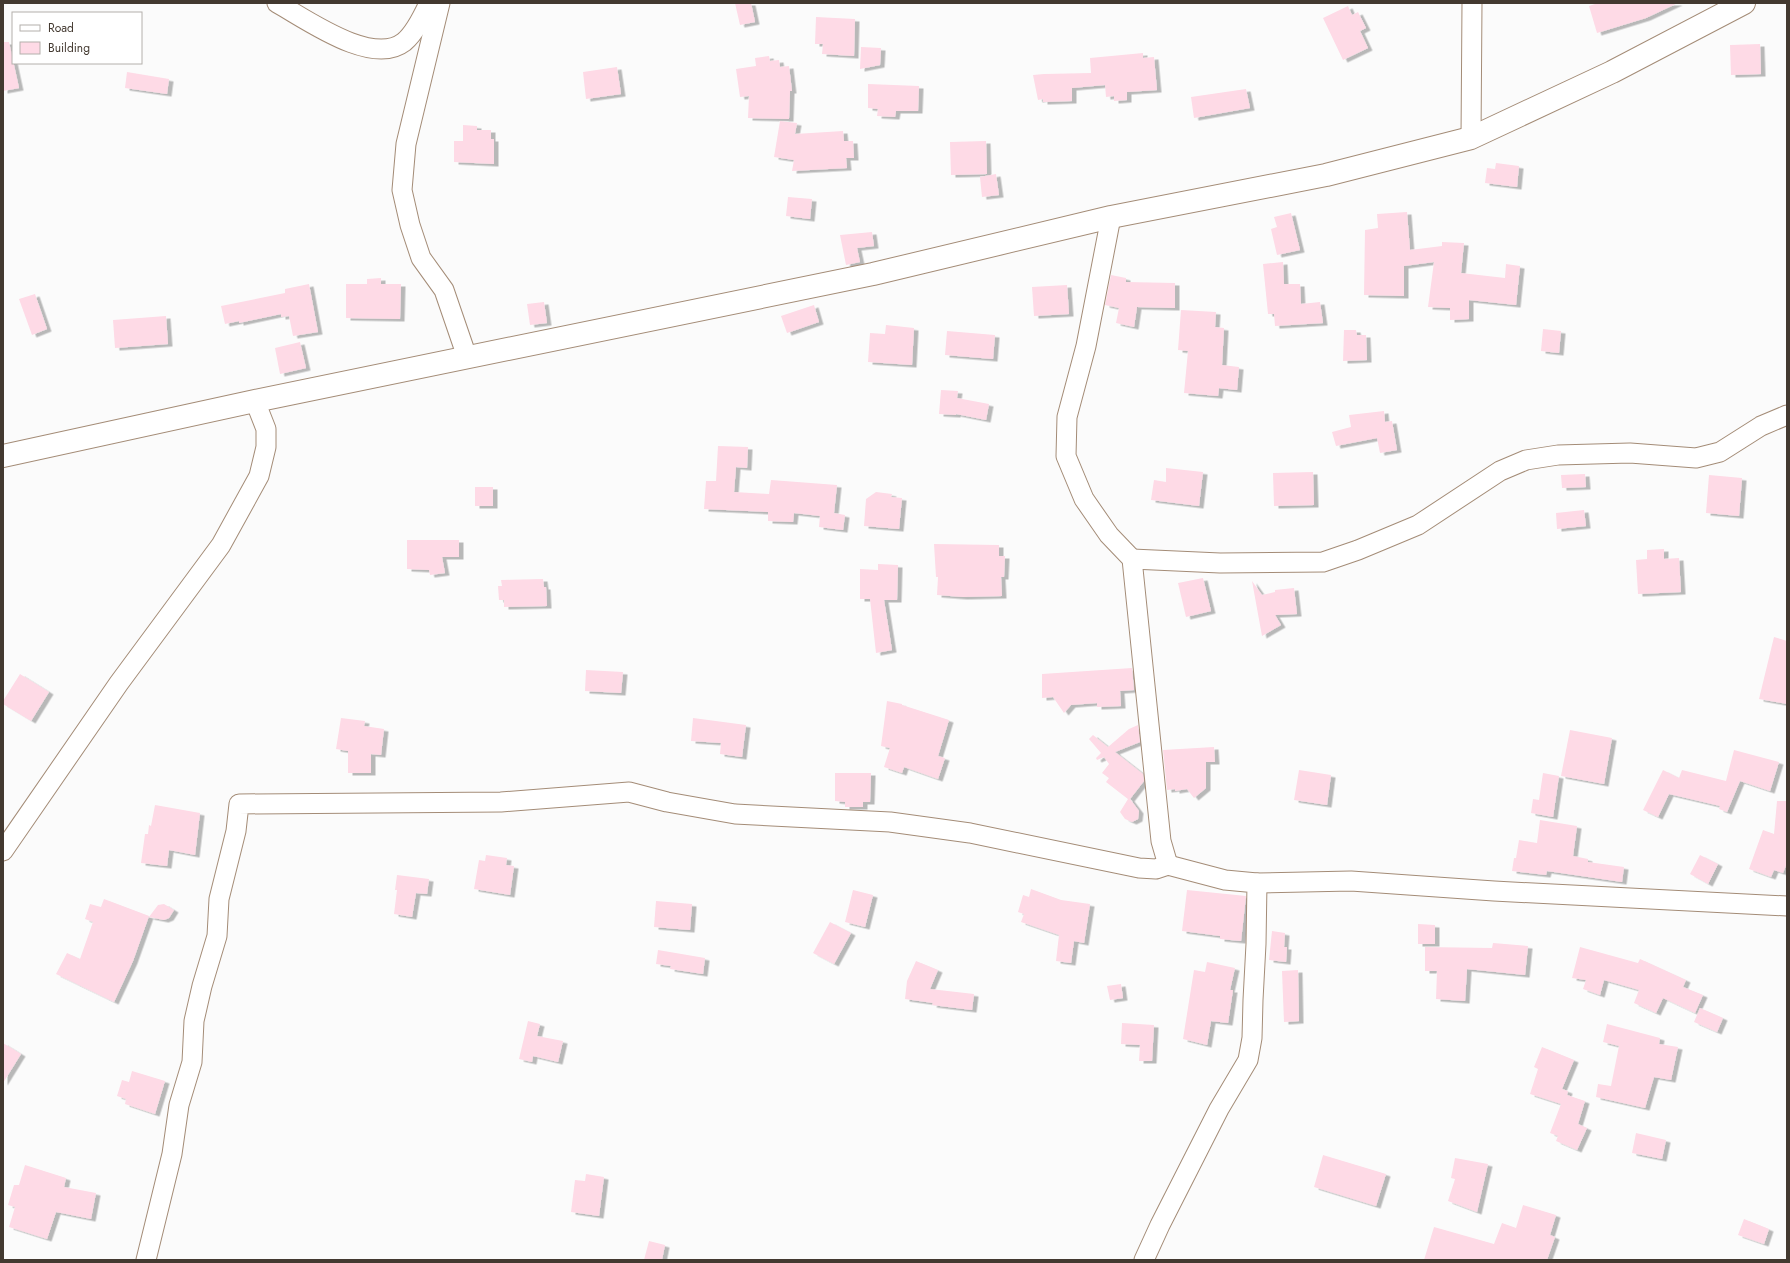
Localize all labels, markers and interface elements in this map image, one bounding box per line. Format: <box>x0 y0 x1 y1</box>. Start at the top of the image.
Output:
legend <box>12 12 142 64</box>
text: Road <box>48 19 74 37</box>
text: Building <box>48 39 90 57</box>

